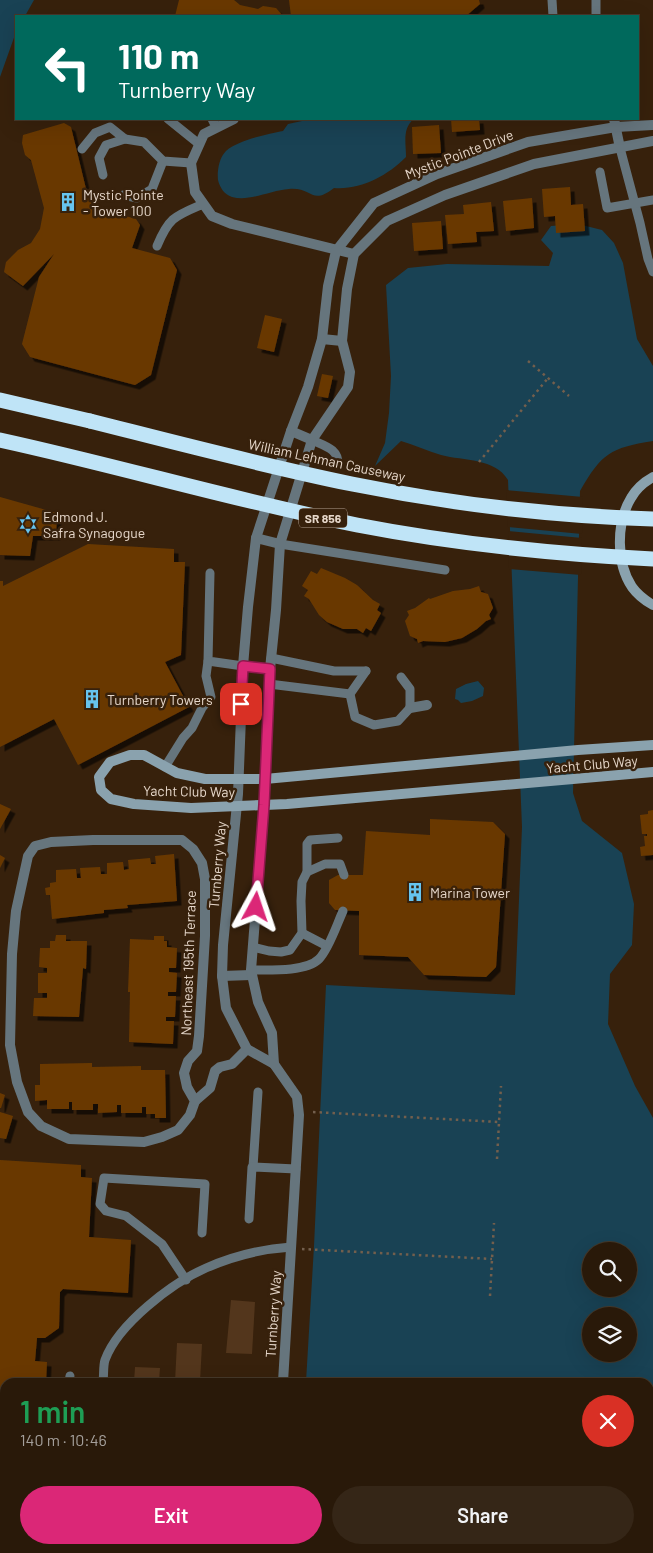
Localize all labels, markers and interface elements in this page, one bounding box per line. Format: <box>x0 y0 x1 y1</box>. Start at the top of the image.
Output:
text: 110 m <box>118 34 199 76</box>
icon: left <box>35 35 100 100</box>
text: Turnberry Way <box>118 76 255 102</box>
street label: Mystic Pointe Drive <box>402 126 516 182</box>
place label: Mystic Pointe - Tower 100 <box>83 186 164 219</box>
building icon: Mystic Pointe - Tower 100 <box>57 191 79 213</box>
street label: William Lehman Causeway <box>247 435 408 485</box>
place label: Edmond J. Safra Synagogue <box>43 508 145 541</box>
road number: SR 856 <box>299 508 347 528</box>
synagogue icon: Edmond J. Safra Synagogue <box>17 513 39 535</box>
pin <box>220 683 262 725</box>
building icon: Turnberry Towers <box>81 688 103 710</box>
icon: arrive <box>227 690 255 718</box>
place label: Turnberry Towers <box>107 691 213 708</box>
street label: Yacht Club Way <box>545 751 639 776</box>
street label: Yacht Club Way <box>143 782 236 800</box>
street label: Turnberry Way <box>205 820 229 909</box>
position arrow <box>229 880 281 932</box>
building icon: Marina Tower <box>404 881 426 903</box>
place label: Marina Tower <box>430 884 510 901</box>
street label: Northeast 195th Terrace <box>177 890 199 1036</box>
map controls <box>582 1242 637 1362</box>
button: search <box>582 1242 637 1297</box>
street label: Turnberry Way <box>261 1269 285 1358</box>
button: layers <box>582 1307 637 1362</box>
text: 1 min <box>20 1393 85 1429</box>
button: close <box>582 1395 634 1447</box>
text: 140 m · 10:46 <box>20 1430 107 1449</box>
button: Exit <box>20 1486 322 1544</box>
button: Share <box>332 1486 634 1544</box>

